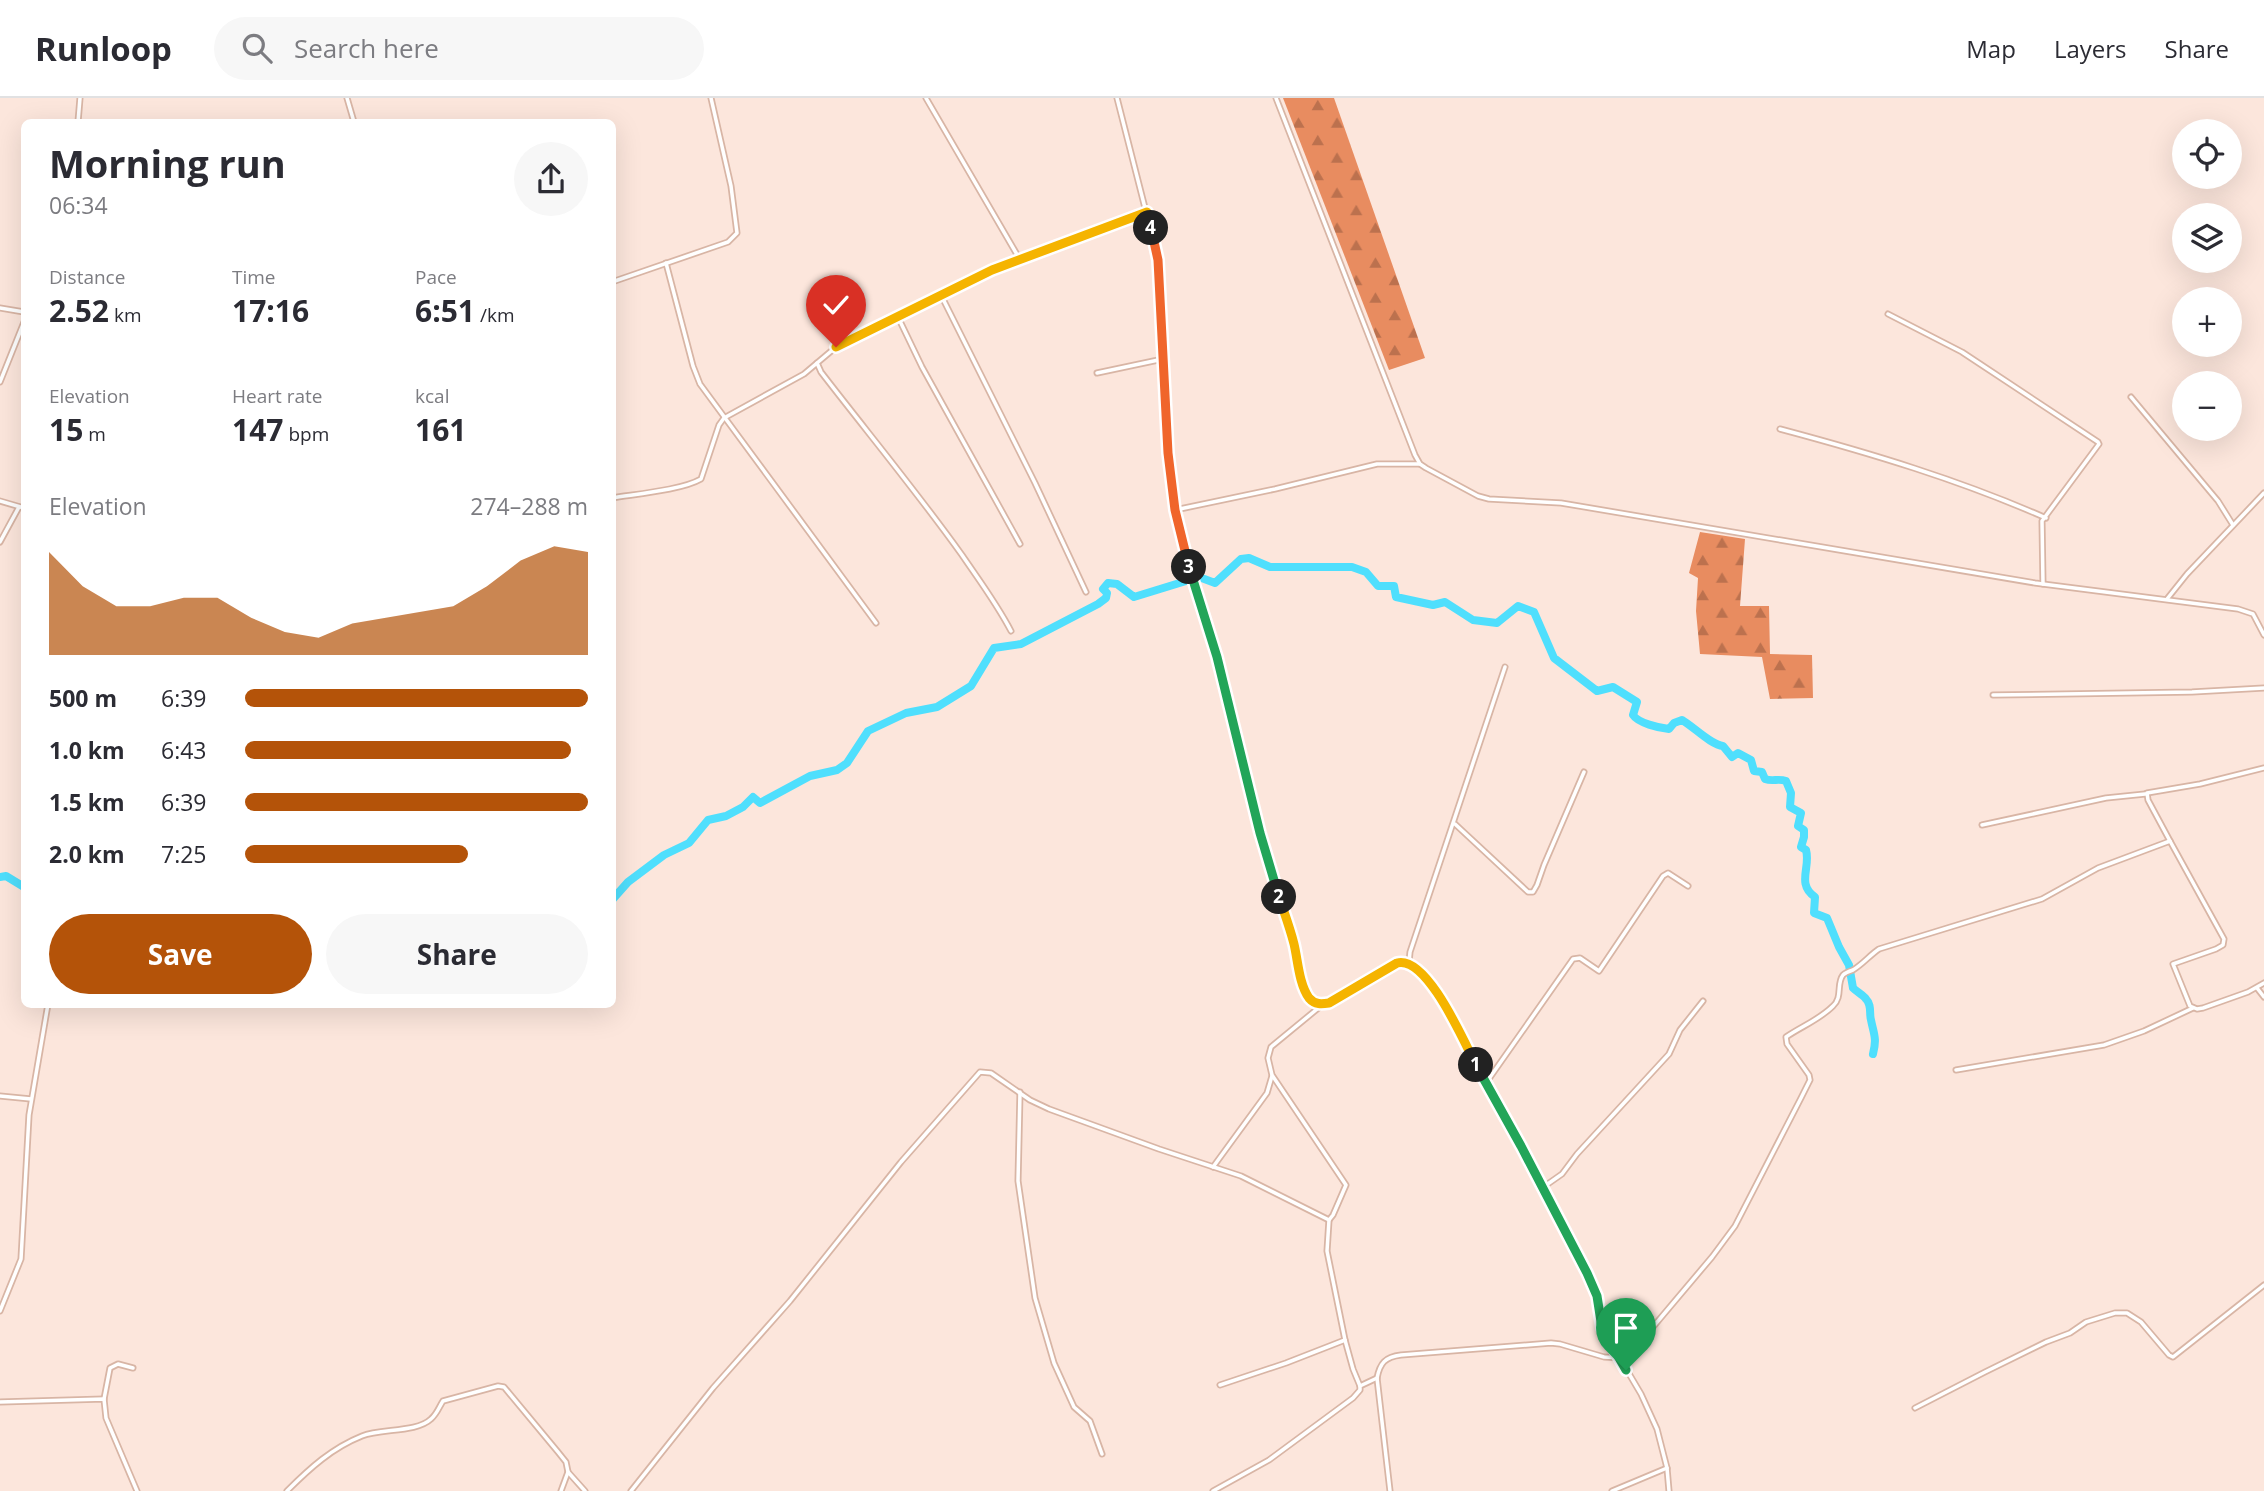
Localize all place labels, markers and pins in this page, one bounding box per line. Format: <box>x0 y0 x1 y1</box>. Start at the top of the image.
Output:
pin: 4 <box>1134 211 1168 246</box>
pin <box>806 275 866 347</box>
pin: 3 <box>1172 550 1206 584</box>
pin: 2 <box>1262 880 1296 914</box>
pin: 1 <box>1458 1048 1494 1082</box>
pin <box>1596 1298 1656 1370</box>

